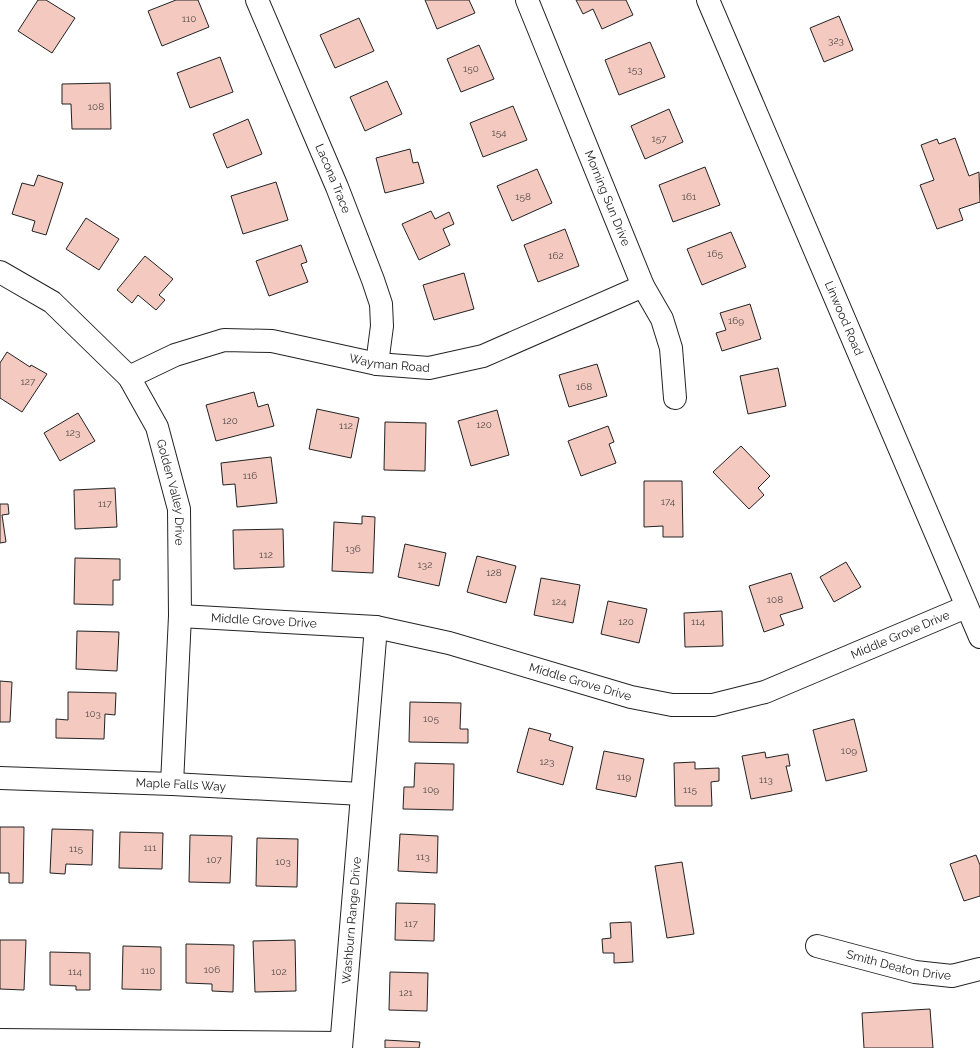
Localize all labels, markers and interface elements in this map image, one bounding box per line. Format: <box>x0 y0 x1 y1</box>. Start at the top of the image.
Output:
house number: 110 <box>182 13 196 24</box>
house number: 323 <box>828 35 844 46</box>
house number: 150 <box>463 63 479 74</box>
house number: 153 <box>627 64 643 75</box>
house number: 108 <box>88 101 104 112</box>
house number: 154 <box>491 127 507 138</box>
house number: 157 <box>651 133 667 144</box>
street label: Lacona Trace <box>312 142 354 215</box>
street label: Morning Sun Drive <box>582 148 633 248</box>
house number: 158 <box>515 191 531 202</box>
house number: 161 <box>682 191 697 202</box>
house number: 165 <box>707 248 723 259</box>
house number: 162 <box>548 250 564 261</box>
street label: Linwood Road <box>822 279 866 358</box>
house number: 169 <box>728 315 744 326</box>
street label: Wayman Road <box>348 351 430 375</box>
house number: 127 <box>21 376 36 387</box>
house number: 168 <box>576 381 592 392</box>
house number: 120 <box>222 415 238 426</box>
house number: 120 <box>476 419 492 430</box>
house number: 112 <box>339 420 353 431</box>
house number: 123 <box>66 427 80 438</box>
street label: Golden Valley Drive <box>154 438 186 546</box>
house number: 116 <box>243 470 257 481</box>
house number: 174 <box>661 496 676 507</box>
house number: 117 <box>98 498 113 509</box>
house number: 136 <box>345 543 361 554</box>
house number: 112 <box>259 549 273 560</box>
house number: 132 <box>418 559 432 570</box>
house number: 128 <box>486 567 502 578</box>
house number: 108 <box>767 594 783 605</box>
house number: 124 <box>552 596 567 607</box>
street label: Middle Grove Drive <box>849 608 952 662</box>
street label: Middle Grove Drive <box>211 611 317 631</box>
house number: 120 <box>618 616 634 627</box>
house number: 114 <box>691 616 706 627</box>
street label: Middle Grove Drive <box>528 660 633 704</box>
house number: 103 <box>85 708 101 719</box>
house number: 105 <box>423 713 439 724</box>
house number: 109 <box>841 745 857 756</box>
house number: 123 <box>540 756 554 767</box>
house number: 119 <box>617 771 631 782</box>
house number: 113 <box>759 774 773 785</box>
street label: Maple Falls Way <box>135 776 227 794</box>
house number: 109 <box>423 784 439 795</box>
house number: 115 <box>683 784 698 795</box>
house number: 111 <box>144 842 157 853</box>
house number: 115 <box>69 843 84 854</box>
house number: 113 <box>416 851 430 862</box>
house number: 107 <box>206 854 222 865</box>
house number: 103 <box>275 856 291 867</box>
street label: Washburn Range Drive <box>339 856 364 985</box>
house number: 117 <box>404 918 419 929</box>
street label: Smith Deaton Drive <box>845 947 952 983</box>
house number: 106 <box>204 964 220 975</box>
house number: 110 <box>141 965 155 976</box>
house number: 114 <box>68 966 83 977</box>
house number: 102 <box>271 966 287 977</box>
house number: 121 <box>399 987 414 998</box>

